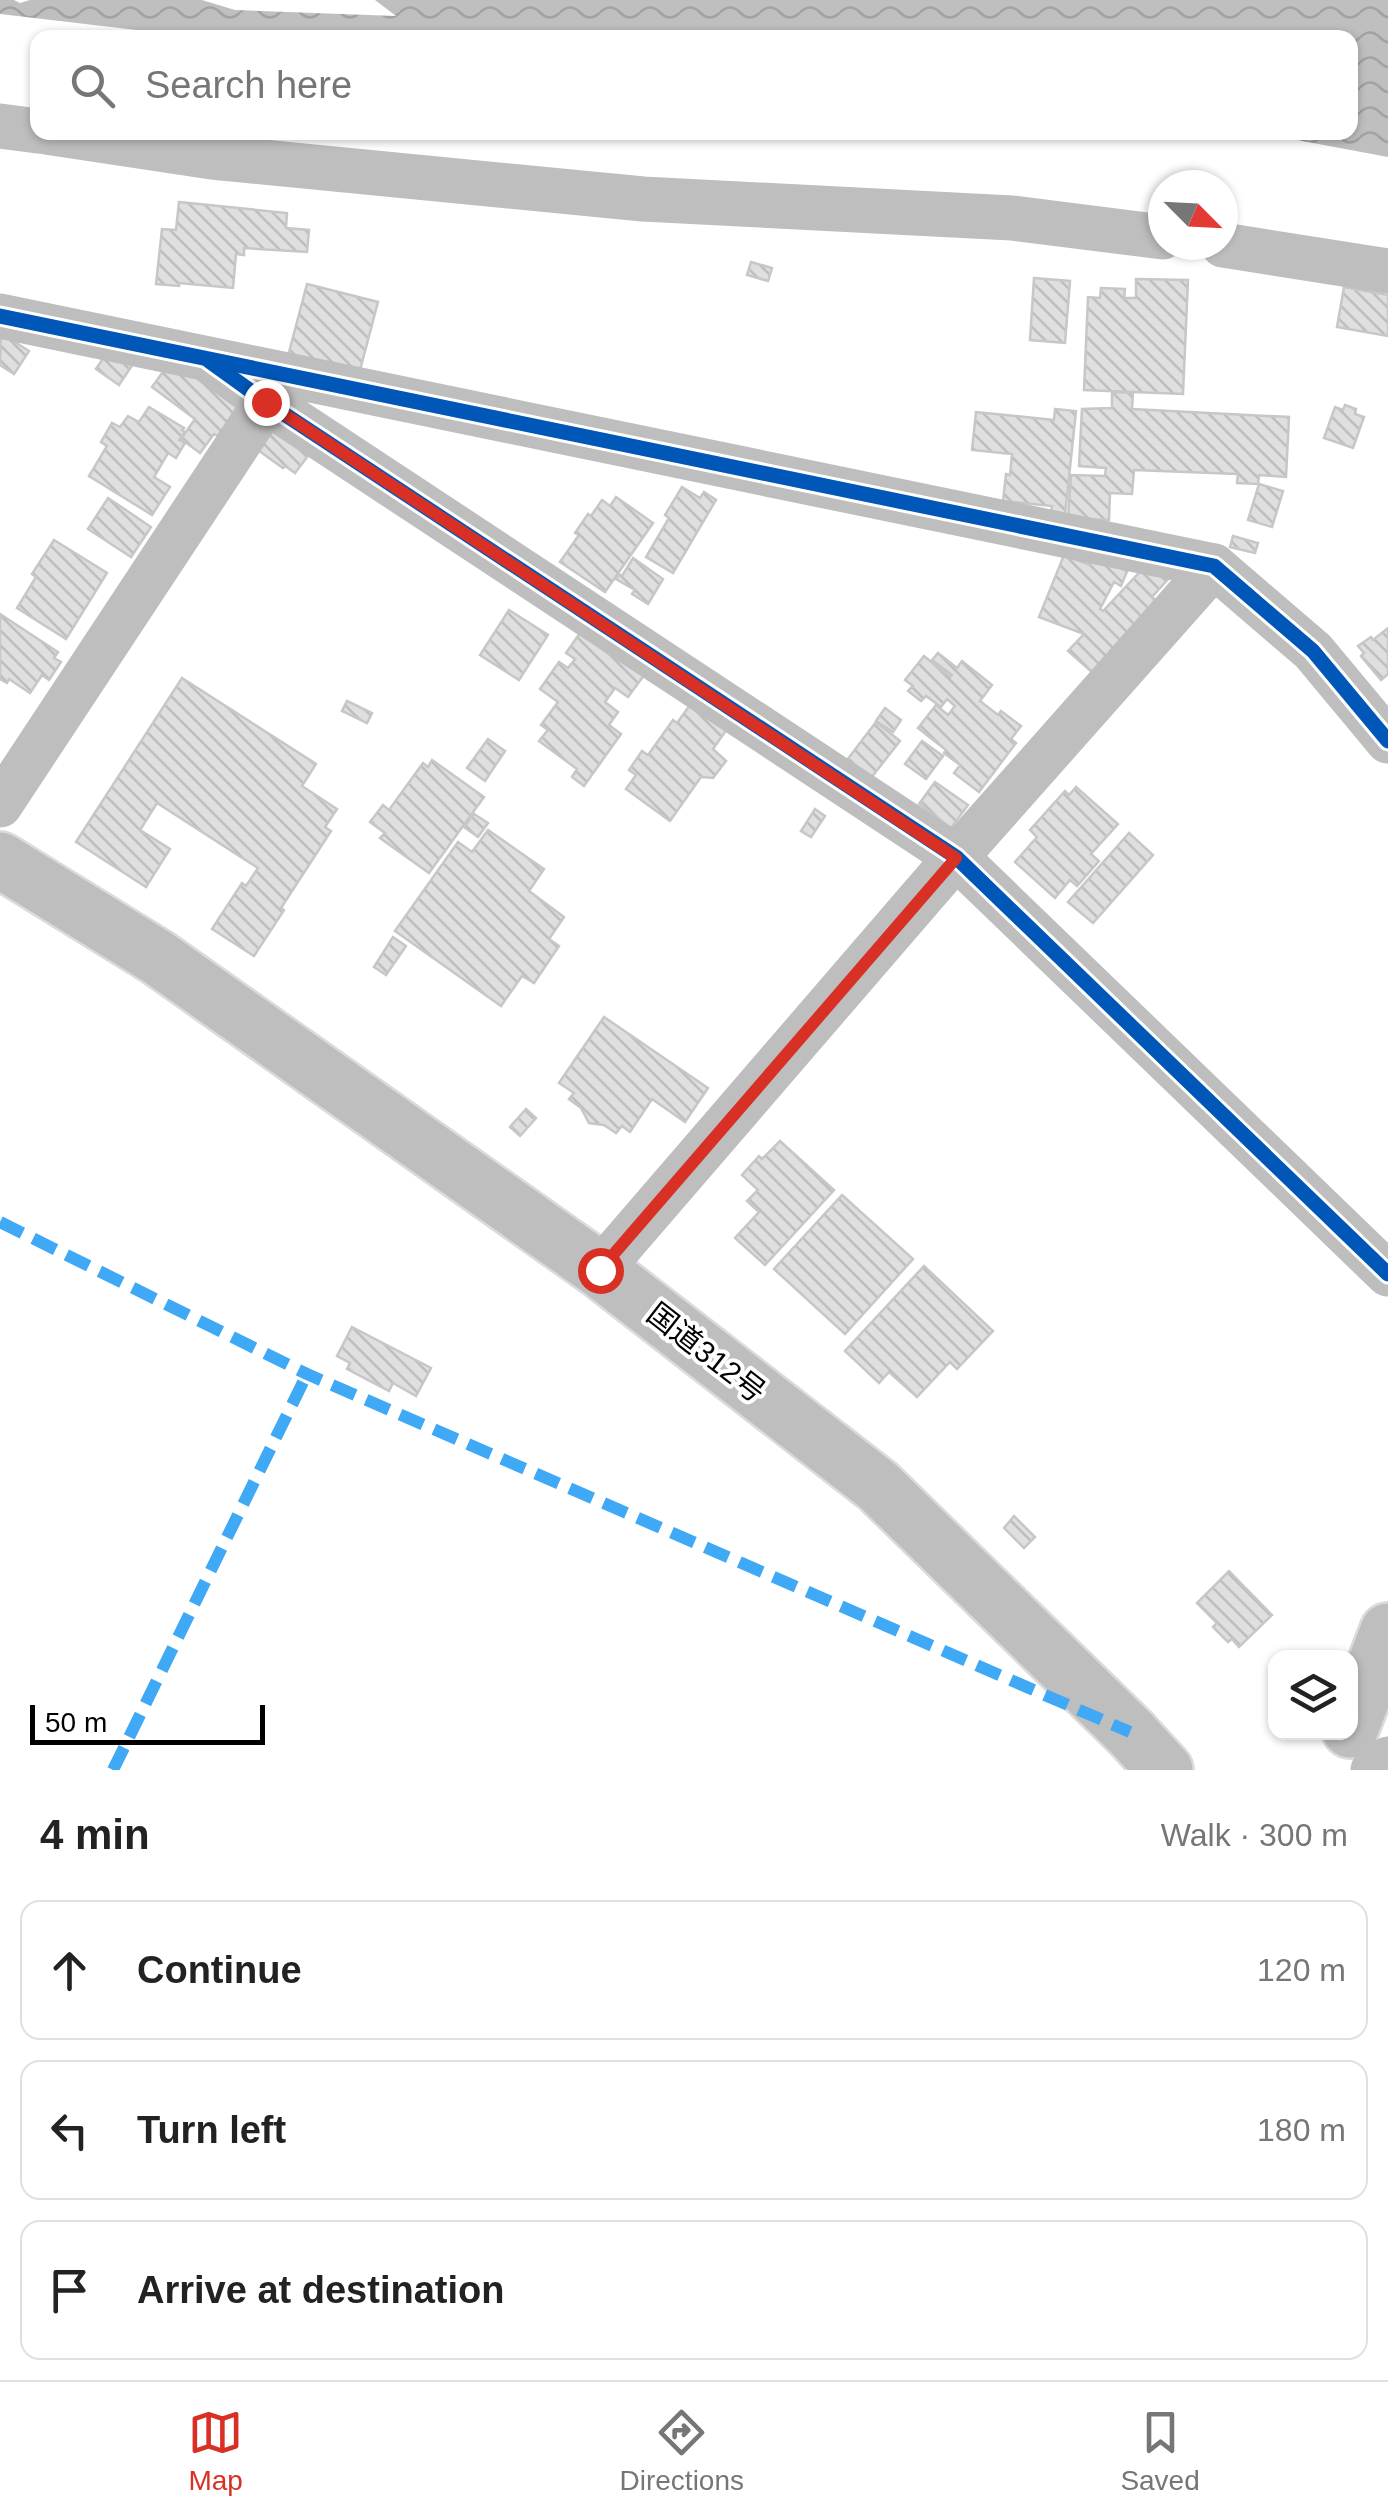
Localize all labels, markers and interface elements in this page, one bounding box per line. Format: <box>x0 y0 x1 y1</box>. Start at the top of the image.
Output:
search box <box>30 30 1358 140</box>
icon: search <box>65 58 120 113</box>
text: Search here <box>145 64 352 106</box>
north arrow <box>1148 170 1238 260</box>
route end <box>244 380 290 426</box>
route start <box>578 1248 624 1294</box>
street label: 国道312号 <box>641 1296 772 1409</box>
map controls <box>1268 1650 1358 1740</box>
button: layers <box>1268 1650 1358 1740</box>
scale bar <box>30 1700 265 1744</box>
text: 50 m <box>45 1707 107 1738</box>
text: 4 min <box>40 1811 150 1858</box>
text: Walk · 300 m <box>1161 1817 1348 1853</box>
icon: ahead <box>42 1943 97 1998</box>
text: Continue <box>137 1949 302 1991</box>
text: 120 m <box>1257 1952 1346 1988</box>
icon: left <box>42 2103 97 2158</box>
text: Turn left <box>137 2109 286 2151</box>
text: 180 m <box>1257 2112 1346 2148</box>
icon: arrive <box>42 2263 97 2318</box>
text: Arrive at destination <box>137 2269 504 2311</box>
tab: Map <box>188 2405 243 2497</box>
tab: Directions <box>620 2405 744 2497</box>
tab: Saved <box>1120 2405 1200 2497</box>

